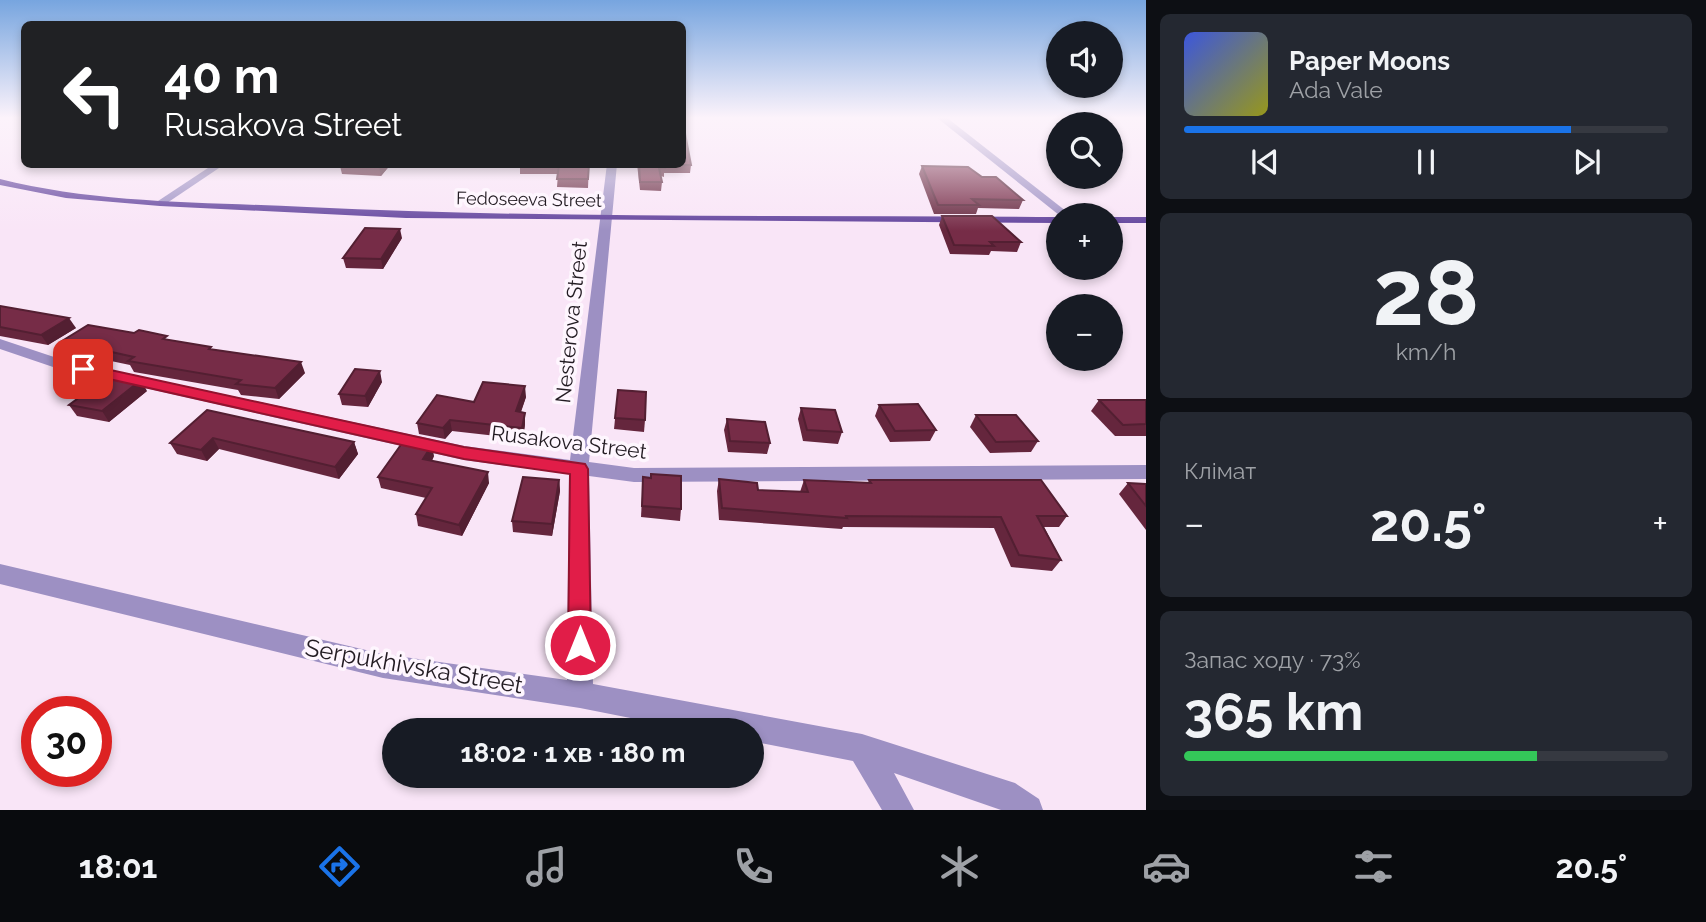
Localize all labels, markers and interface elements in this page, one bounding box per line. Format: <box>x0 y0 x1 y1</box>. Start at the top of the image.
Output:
map controls <box>1046 21 1123 371</box>
button: sound <box>1046 21 1123 98</box>
text: Paper Moons <box>1289 46 1450 76</box>
text: 40 m <box>164 47 279 104</box>
icon: left <box>49 49 140 140</box>
text: Ada Vale <box>1289 76 1383 103</box>
text: Rusakova Street <box>164 106 402 143</box>
button: search <box>1046 112 1123 189</box>
icon: previous <box>1246 143 1284 181</box>
icon: pause <box>1407 143 1445 181</box>
icon: next <box>1568 143 1606 181</box>
street label: Fedoseeva Street <box>456 187 602 211</box>
button: + <box>1046 203 1123 280</box>
text: 28 <box>1373 239 1479 346</box>
street label: Nesterova Street <box>550 240 592 404</box>
button: − <box>1046 294 1123 371</box>
text: km/h <box>1396 338 1456 365</box>
pin <box>53 339 113 399</box>
icon: arrive <box>64 350 102 388</box>
street label: Rusakova Street <box>490 420 648 464</box>
text: Клімат <box>1184 457 1256 484</box>
text: 20.5° <box>1370 492 1487 553</box>
text: − <box>1184 501 1204 546</box>
text: + <box>1652 501 1668 546</box>
position arrow <box>543 608 617 682</box>
street label: Serpukhivska Street <box>303 633 525 699</box>
text: Запас ходу · 73% <box>1184 646 1361 673</box>
text: 365 km <box>1184 681 1363 742</box>
speed limit sign: 30 <box>21 696 112 787</box>
text: 18:02 · 1 хв · 180 m <box>461 738 685 768</box>
icon: directions <box>315 842 364 891</box>
icon: music <box>522 842 571 891</box>
icon: phone <box>729 842 778 891</box>
icon: climate <box>935 842 984 891</box>
icon: car <box>1142 842 1191 891</box>
icon: filters <box>1349 842 1398 891</box>
text: 18:01 <box>79 848 157 885</box>
text: 20.5° <box>1555 848 1627 885</box>

